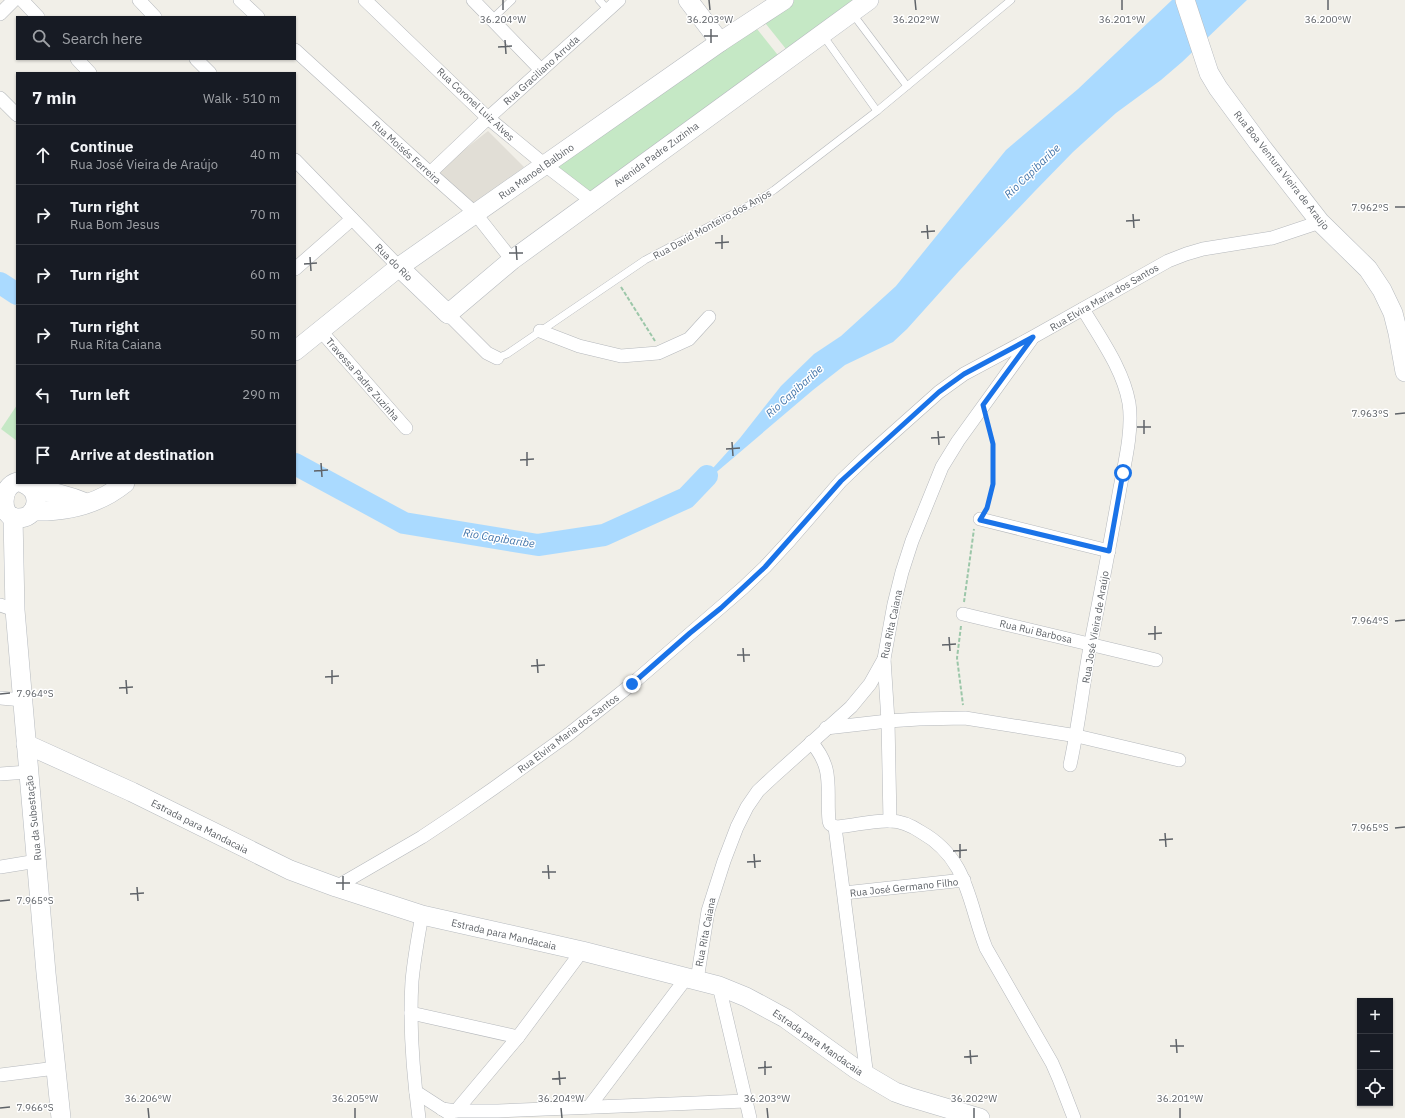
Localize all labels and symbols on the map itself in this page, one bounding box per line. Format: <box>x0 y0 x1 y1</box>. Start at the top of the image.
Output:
text: 36.204°W <box>480 13 526 26</box>
text: 36.203°W <box>687 13 733 26</box>
text: 36.202°W <box>893 13 939 26</box>
text: 36.201°W <box>1099 13 1145 26</box>
text: 36.200°W <box>1305 13 1351 26</box>
street label: Rua Graciliano Arruda <box>501 32 583 108</box>
street label: Rua Coronel Luiz Alves <box>434 65 517 144</box>
street label: Rua Boa Ventura Vieira de Araujo <box>1231 108 1332 233</box>
street label: Rua Moisés Ferreira <box>369 118 444 187</box>
street label: Avenida Padre Zuzinha <box>611 119 702 190</box>
street label: Rua Manoel Balbino <box>496 140 577 202</box>
water label: Rio Capibaribe <box>1001 141 1063 201</box>
street label: Rua David Monteiro dos Anjos <box>651 186 774 262</box>
text: 7.962°S <box>1351 201 1389 214</box>
street label: Rua do Rio <box>372 241 416 284</box>
street label: Rua Elvira Maria dos Santos <box>1047 261 1161 334</box>
street label: Travessa Padre Zuzinha <box>323 335 403 424</box>
water label: Rio Capibaribe <box>763 361 826 420</box>
text: 7.963°S <box>1351 407 1389 420</box>
route start <box>1114 464 1132 482</box>
water label: Rio Capibaribe <box>462 525 536 551</box>
street label: Rua José Vieira de Araújo <box>1079 569 1112 684</box>
street label: Rua Rita Caiana <box>878 588 905 660</box>
text: 7.964°S <box>1351 614 1389 627</box>
street label: Rua Rui Barbosa <box>998 617 1074 646</box>
route end <box>623 675 641 693</box>
text: 7.964°S <box>16 687 54 700</box>
street label: Rua Elvira Maria dos Santos <box>515 691 622 776</box>
street label: Rua da Subestação <box>23 774 44 861</box>
street label: Estrada para Mandacaia <box>149 796 251 857</box>
text: 7.965°S <box>1351 821 1389 834</box>
street label: Rua José Germano Filho <box>849 875 959 900</box>
text: 7.965°S <box>16 894 54 907</box>
street label: Rua Rita Caiana <box>692 896 719 968</box>
street label: Estrada para Mandacaia <box>450 916 558 953</box>
street label: Estrada para Mandacaia <box>770 1006 866 1079</box>
text: 36.206°W <box>125 1092 171 1105</box>
text: 36.205°W <box>332 1092 378 1105</box>
text: 36.204°W <box>538 1092 584 1105</box>
text: 36.203°W <box>744 1092 790 1105</box>
text: 36.202°W <box>951 1092 997 1105</box>
text: 36.201°W <box>1157 1092 1203 1105</box>
text: 7.966°S <box>16 1101 54 1114</box>

